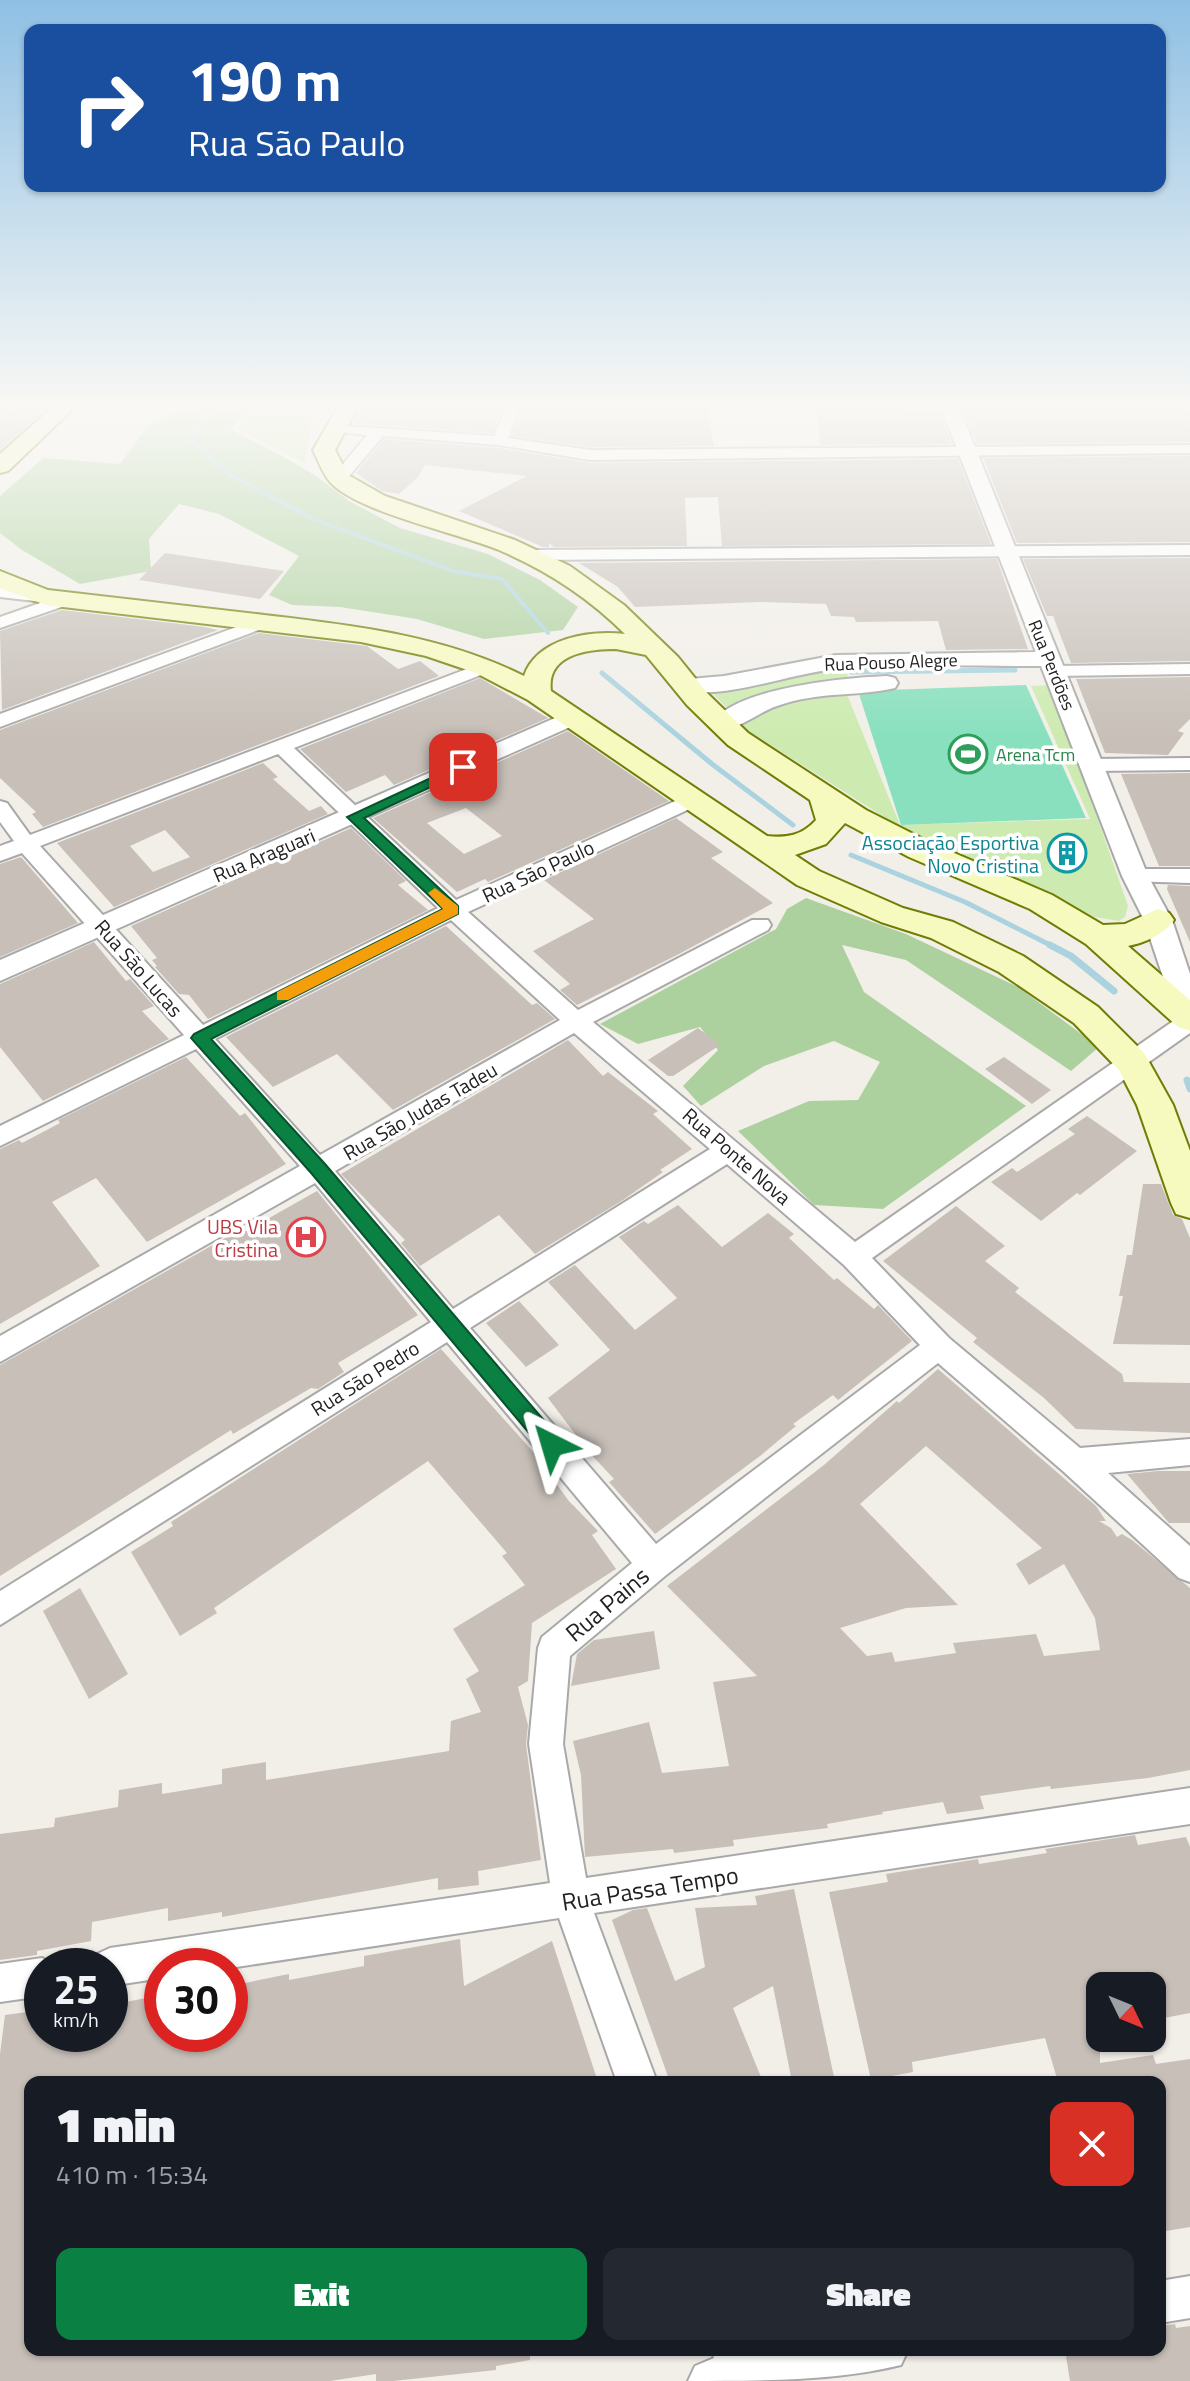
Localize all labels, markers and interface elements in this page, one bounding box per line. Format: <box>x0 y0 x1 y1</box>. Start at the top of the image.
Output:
text: 190 m <box>188 38 341 123</box>
icon: right <box>56 56 160 160</box>
text: Rua São Paulo <box>188 115 405 170</box>
street label: Rua Perdões <box>1022 616 1082 714</box>
street label: Rua Pouso Alegre <box>824 646 958 678</box>
pin <box>429 733 497 801</box>
sports icon: Arena Tcm <box>947 733 989 775</box>
place label: Arena Tcm <box>996 741 1075 768</box>
icon: arrive <box>441 745 485 789</box>
street label: Rua Araguari <box>208 820 320 890</box>
place label: Associação Esportiva Novo Cristina <box>862 827 1039 881</box>
street label: Rua São Paulo <box>477 831 599 911</box>
building icon: Associação Esportiva Novo Cristina <box>1046 832 1088 874</box>
street label: Rua São Lucas <box>88 912 190 1024</box>
street label: Rua São Judas Tadeu <box>337 1054 503 1168</box>
street label: Rua Ponte Nova <box>676 1100 798 1212</box>
place label: UBS Vila Cristina <box>207 1211 278 1265</box>
hospital icon: UBS Vila Cristina <box>285 1216 327 1258</box>
street label: Rua São Pedro <box>305 1332 425 1424</box>
position arrow <box>510 1403 594 1487</box>
street label: Rua Pains <box>557 1558 657 1650</box>
street label: Rua Passa Tempo <box>559 1856 741 1920</box>
speed limit sign: 30 <box>144 1948 248 2052</box>
text: 25 <box>54 1959 98 2020</box>
north arrow <box>1086 1972 1166 2052</box>
map controls <box>1086 1972 1166 2052</box>
text: km/h <box>53 2004 99 2035</box>
text: 1 min <box>56 2088 175 2161</box>
button: close <box>1050 2102 1134 2186</box>
text: 410 m · 15:34 <box>56 2155 208 2194</box>
button: Exit <box>56 2248 587 2340</box>
button: Share <box>603 2248 1134 2340</box>

